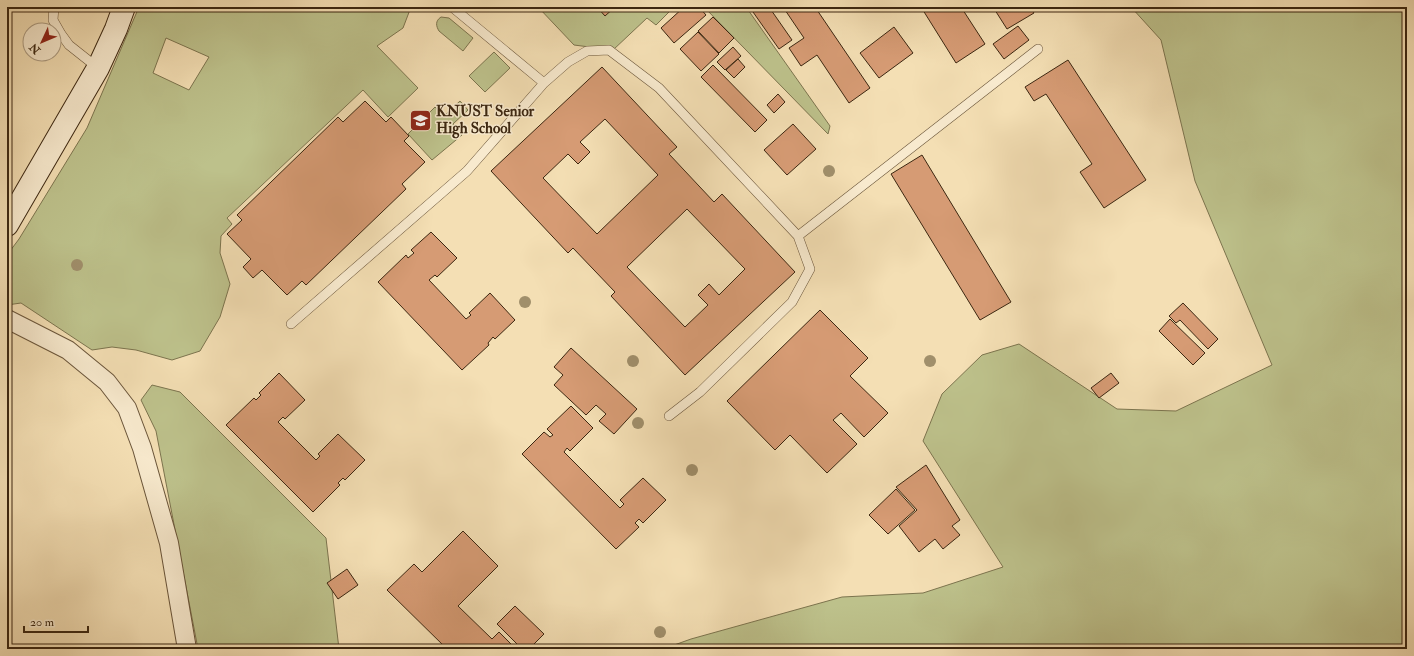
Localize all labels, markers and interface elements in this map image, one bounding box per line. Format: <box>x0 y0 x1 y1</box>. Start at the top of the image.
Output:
north arrow <box>22 22 62 62</box>
text: N <box>26 40 44 57</box>
place label: KNUST Senior High School <box>436 102 535 139</box>
school or university icon: KNUST Senior High School <box>407 107 433 133</box>
scale bar <box>24 608 88 634</box>
text: 20 m <box>30 615 55 630</box>

